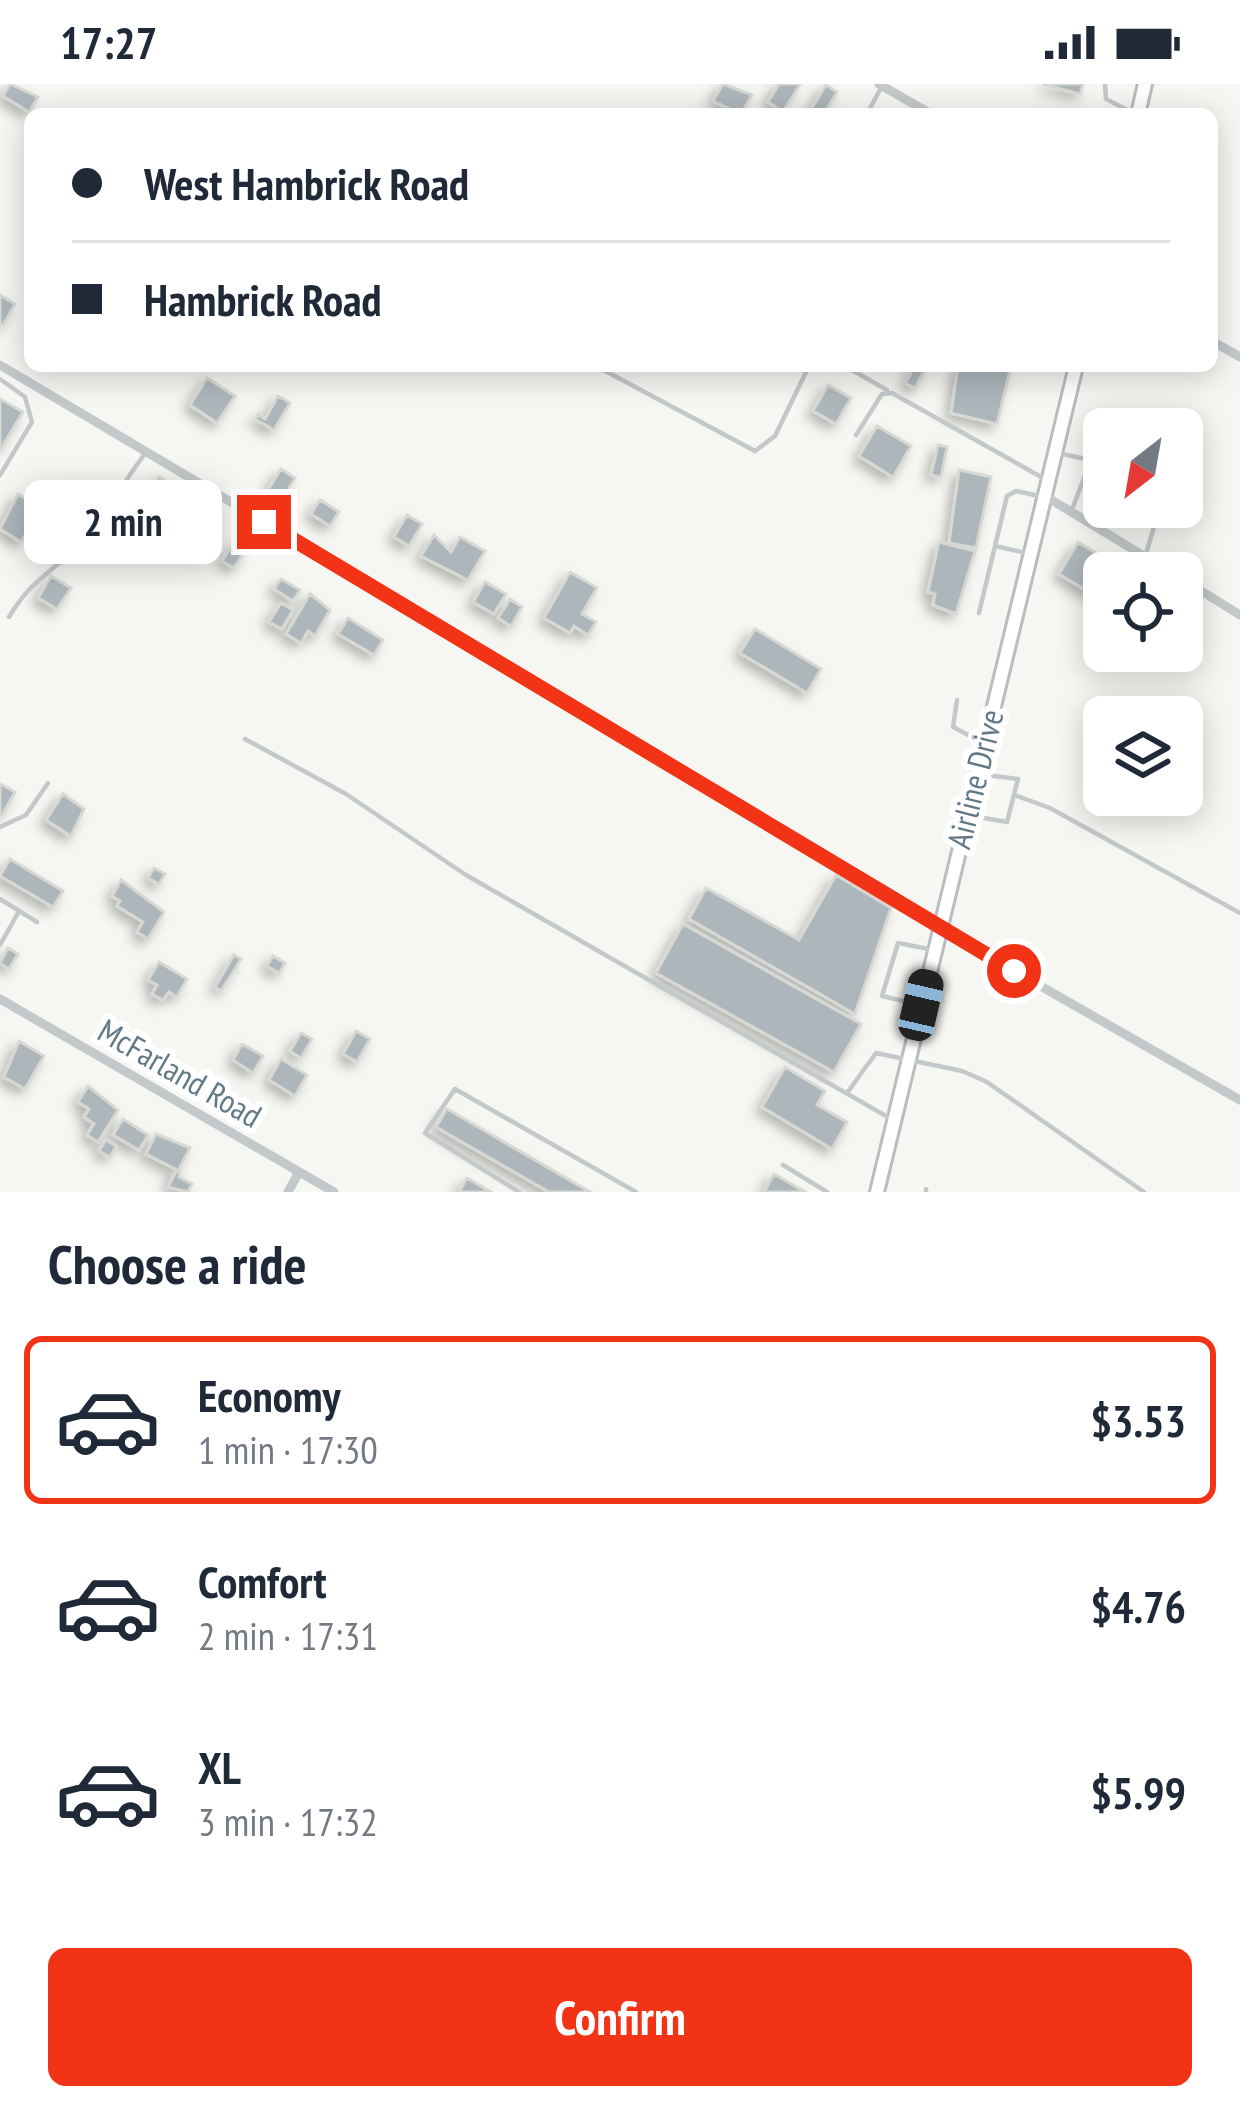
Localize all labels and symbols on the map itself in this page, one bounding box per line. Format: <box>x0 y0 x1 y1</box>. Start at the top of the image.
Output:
north arrow <box>1083 408 1203 528</box>
callout: 2 min <box>24 480 222 564</box>
route end <box>237 495 291 549</box>
street label: Airline Drive <box>937 705 1013 853</box>
route start <box>987 944 1041 998</box>
car <box>895 966 947 1044</box>
street label: McFarland Road <box>91 1009 270 1137</box>

